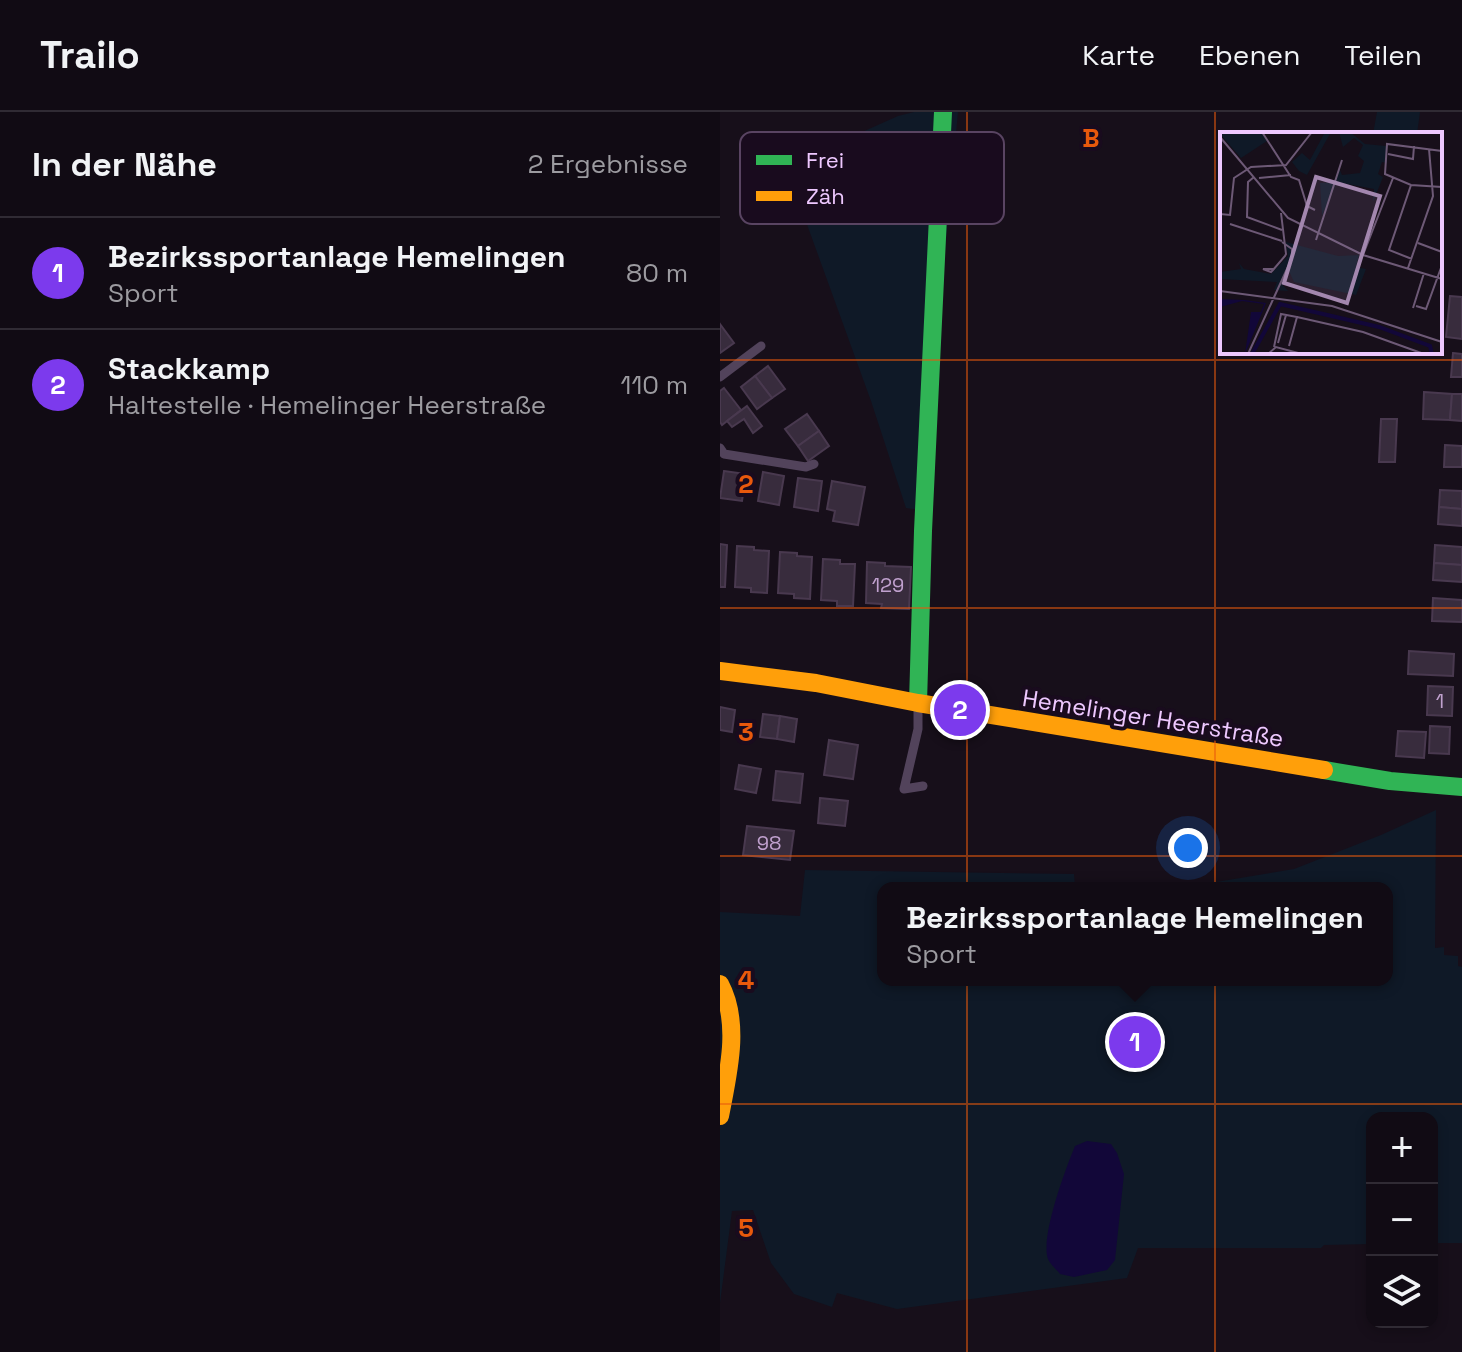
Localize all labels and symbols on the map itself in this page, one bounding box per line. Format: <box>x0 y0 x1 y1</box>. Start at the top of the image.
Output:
text: B <box>1082 121 1100 155</box>
legend <box>740 132 1004 224</box>
inset map <box>1220 132 1442 354</box>
text: Frei <box>806 146 844 174</box>
text: Zäh <box>806 182 845 210</box>
text: 2 <box>738 467 754 501</box>
house number: 129 <box>872 572 904 598</box>
pin: 2 <box>934 680 986 740</box>
street label: Hemelinger Heerstraße <box>1020 682 1286 754</box>
house number: 1 <box>1436 688 1444 714</box>
text: 3 <box>738 715 754 749</box>
your location <box>1168 828 1208 868</box>
house number: 98 <box>757 830 781 856</box>
text: 4 <box>738 963 754 997</box>
pin: 1 <box>1109 1012 1161 1072</box>
text: 5 <box>738 1211 754 1245</box>

